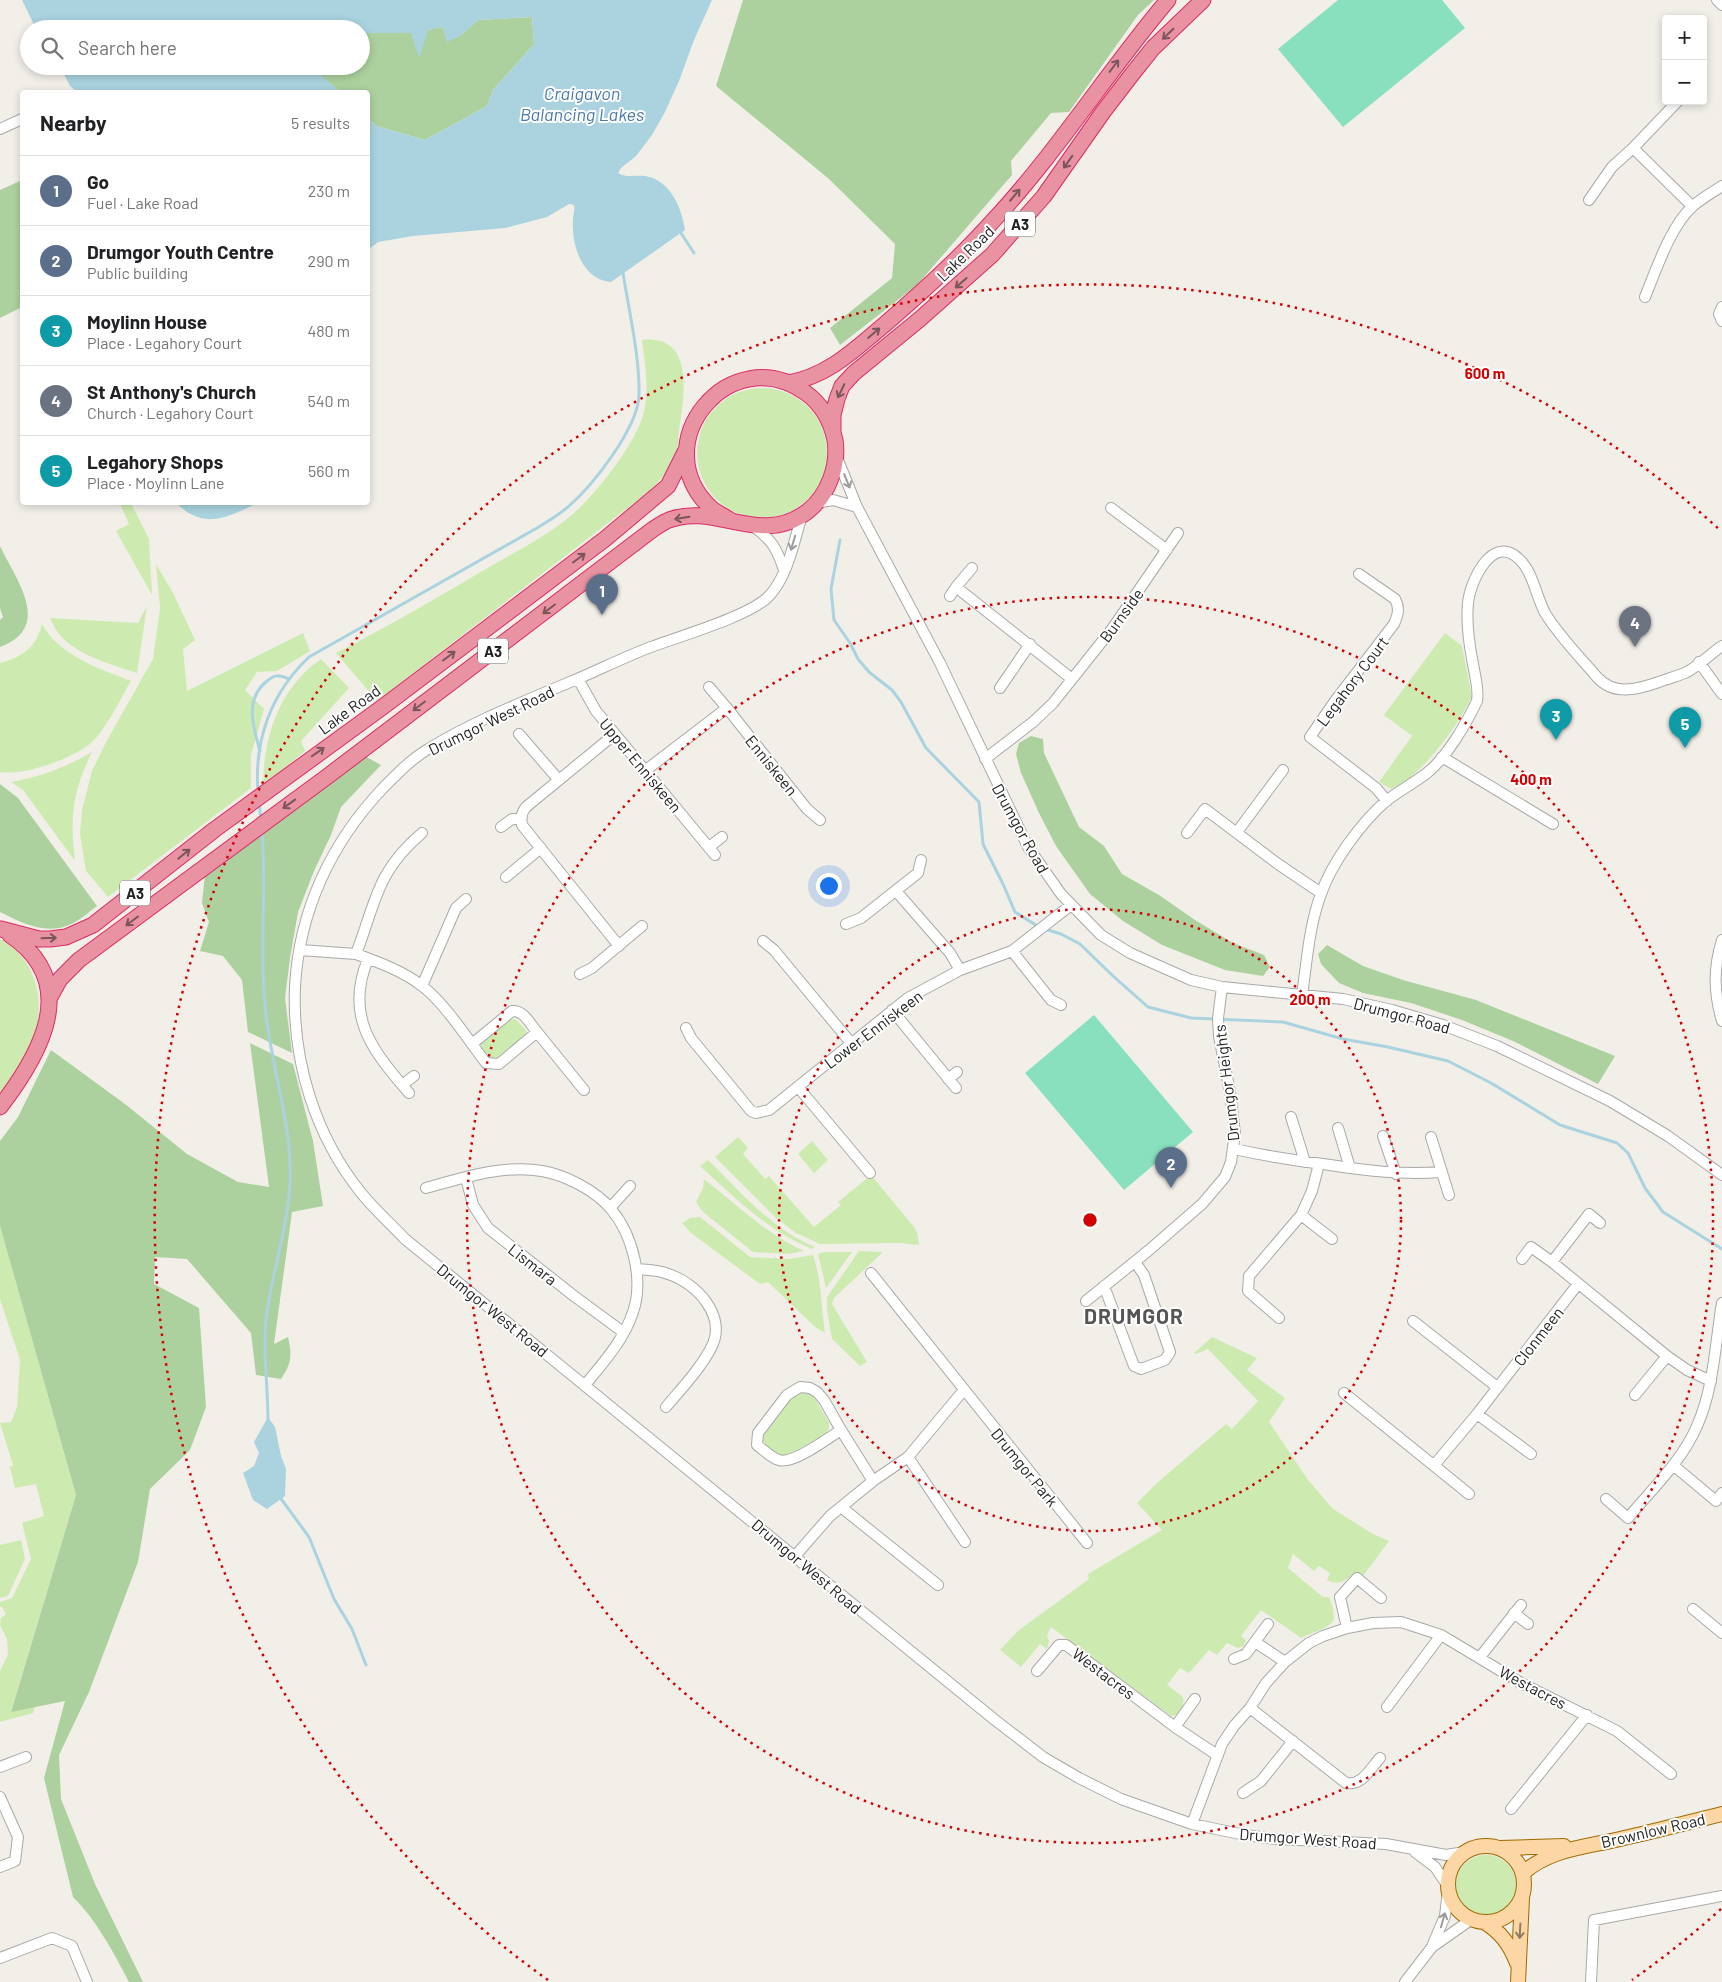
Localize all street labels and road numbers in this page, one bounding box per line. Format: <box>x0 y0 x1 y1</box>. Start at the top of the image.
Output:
road number: A3 <box>1005 212 1035 236</box>
street label: Lake Road <box>932 221 998 285</box>
street label: Burnside <box>1095 584 1147 646</box>
street label: Legahory Court <box>1312 632 1392 730</box>
road number: A3 <box>478 638 508 664</box>
street label: Lake Road <box>314 680 384 738</box>
street label: Drumgor West Road <box>425 681 557 759</box>
street label: Upper Enniskeen <box>596 714 686 816</box>
street label: Enniskeen <box>742 731 802 799</box>
street label: Drumgor Road <box>989 780 1053 876</box>
road number: A3 <box>120 880 150 906</box>
street label: Lower Enniskeen <box>820 986 926 1072</box>
street label: Drumgor Road <box>1352 993 1452 1037</box>
street label: Drumgor Heights <box>1209 1023 1243 1143</box>
street label: Lismara <box>505 1239 561 1289</box>
street label: Drumgor West Road <box>434 1259 552 1361</box>
street label: Clonmeen <box>1509 1303 1567 1369</box>
street label: Drumgor Park <box>988 1424 1062 1510</box>
street label: Drumgor West Road <box>748 1515 866 1617</box>
street label: Westacres <box>1069 1643 1139 1703</box>
street label: Westacres <box>1496 1661 1570 1713</box>
street label: Brownlow Road <box>1599 1809 1707 1851</box>
street label: Drumgor West Road <box>1239 1824 1377 1852</box>

